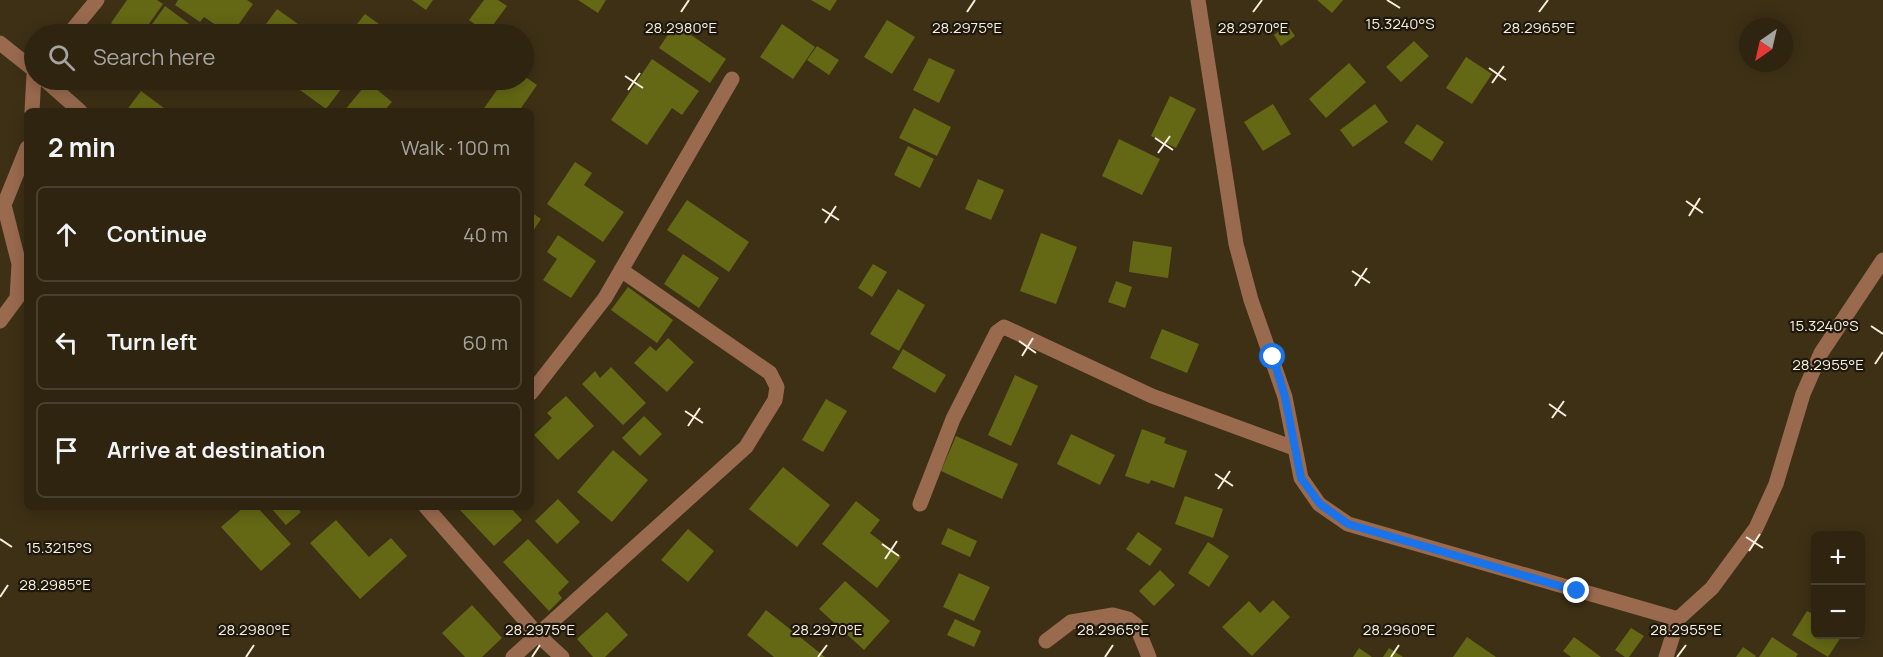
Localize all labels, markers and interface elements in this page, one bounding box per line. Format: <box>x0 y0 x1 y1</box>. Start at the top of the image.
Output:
text: 15.3240°S <box>1366 13 1434 34</box>
text: 28.2980°E <box>645 17 717 38</box>
text: 28.2975°E <box>932 17 1002 38</box>
text: 28.2970°E <box>1218 17 1288 38</box>
text: 28.2965°E <box>1503 17 1575 38</box>
north arrow <box>1739 18 1793 72</box>
search box <box>24 24 534 90</box>
icon: search <box>45 41 78 74</box>
text: Search here <box>93 42 215 72</box>
text: 2 min <box>48 129 116 165</box>
text: Walk · 100 m <box>401 134 510 161</box>
icon: ahead <box>50 218 83 251</box>
text: Continue <box>107 219 207 249</box>
text: 40 m <box>463 221 508 248</box>
text: 15.3240°S <box>1790 315 1858 336</box>
icon: left <box>50 326 83 359</box>
text: Turn left <box>107 327 197 357</box>
text: 60 m <box>462 329 508 356</box>
route start <box>1259 343 1285 369</box>
text: 28.2955°E <box>1792 354 1864 375</box>
icon: arrive <box>50 434 83 467</box>
text: Arrive at destination <box>107 435 325 465</box>
map controls <box>1811 531 1865 639</box>
button: + <box>1811 531 1865 585</box>
text: 15.3215°S <box>26 537 92 558</box>
text: 28.2985°E <box>19 574 91 595</box>
route end <box>1563 577 1589 603</box>
button: − <box>1811 585 1865 639</box>
text: 28.2980°E <box>218 619 290 640</box>
text: 28.2975°E <box>505 619 575 640</box>
text: 28.2970°E <box>792 619 862 640</box>
text: 28.2965°E <box>1077 619 1149 640</box>
text: 28.2960°E <box>1363 619 1435 640</box>
text: 28.2955°E <box>1650 619 1722 640</box>

